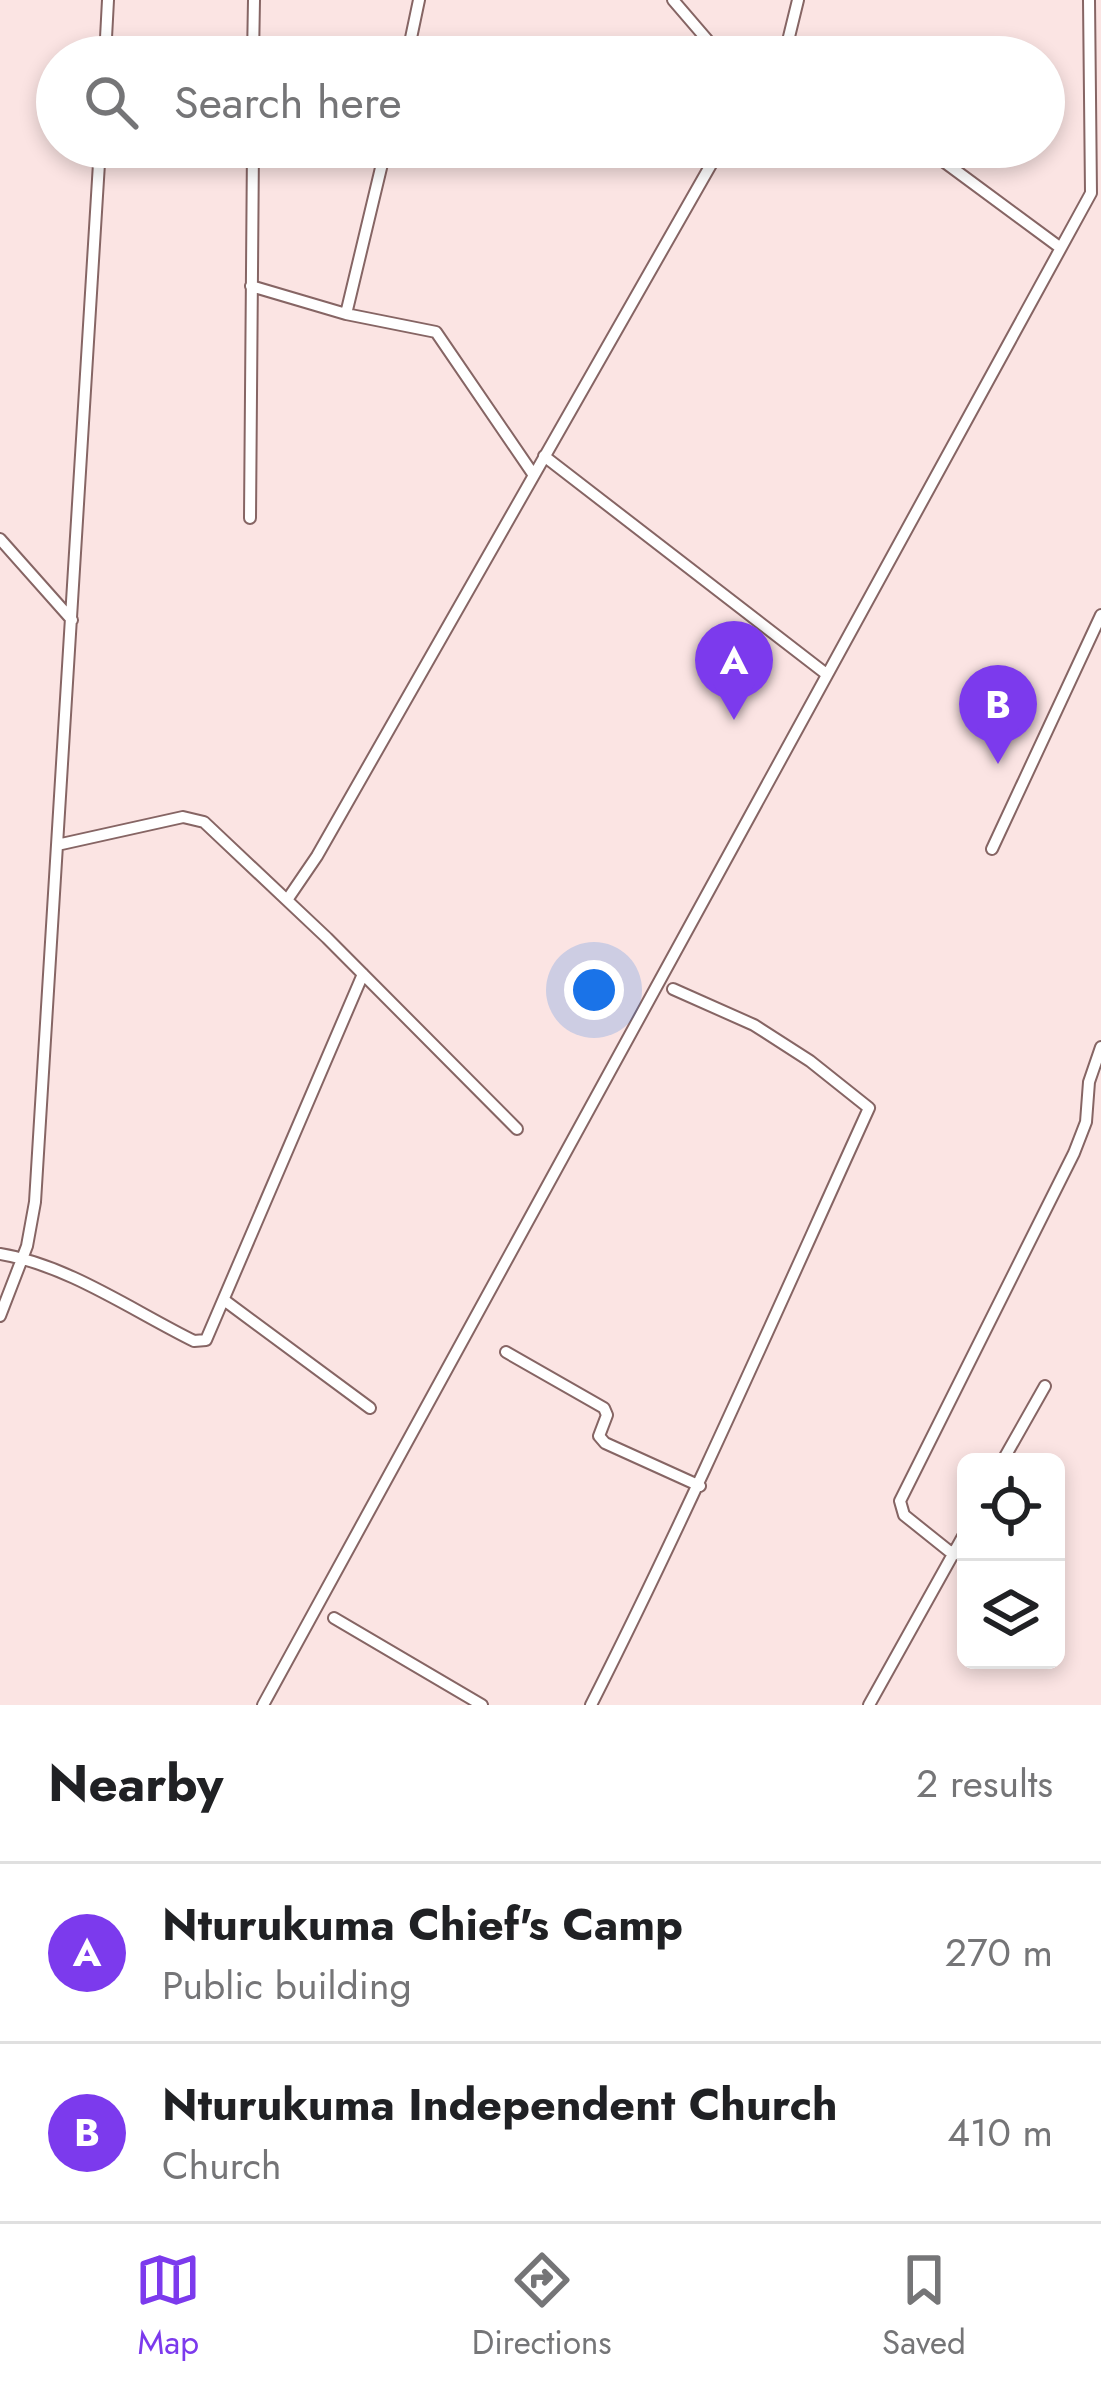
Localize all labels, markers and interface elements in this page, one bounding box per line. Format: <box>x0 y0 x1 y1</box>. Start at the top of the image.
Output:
search box <box>36 36 1065 168</box>
icon: search <box>78 69 144 135</box>
text: Search here <box>174 70 402 135</box>
pin: A <box>695 621 773 720</box>
pin: B <box>959 665 1037 764</box>
your location <box>564 960 624 1020</box>
map controls <box>957 1453 1065 1669</box>
button: locate <box>957 1453 1065 1561</box>
button: layers <box>957 1561 1065 1669</box>
text: Nearby <box>48 1746 223 1820</box>
text: 2 results <box>916 1755 1053 1812</box>
text: Nturukuma Chief's Camp <box>162 1892 683 1957</box>
text: A <box>73 1924 101 1981</box>
text: 270 m <box>945 1924 1053 1981</box>
text: Public building <box>162 1957 412 2014</box>
text: Nturukuma Independent Church <box>162 2072 838 2137</box>
text: B <box>74 2104 100 2161</box>
text: 410 m <box>947 2104 1053 2161</box>
text: Church <box>162 2137 282 2194</box>
tab: Map <box>135 2247 201 2366</box>
tab: Directions <box>472 2247 612 2366</box>
tab: Saved <box>882 2247 966 2366</box>

